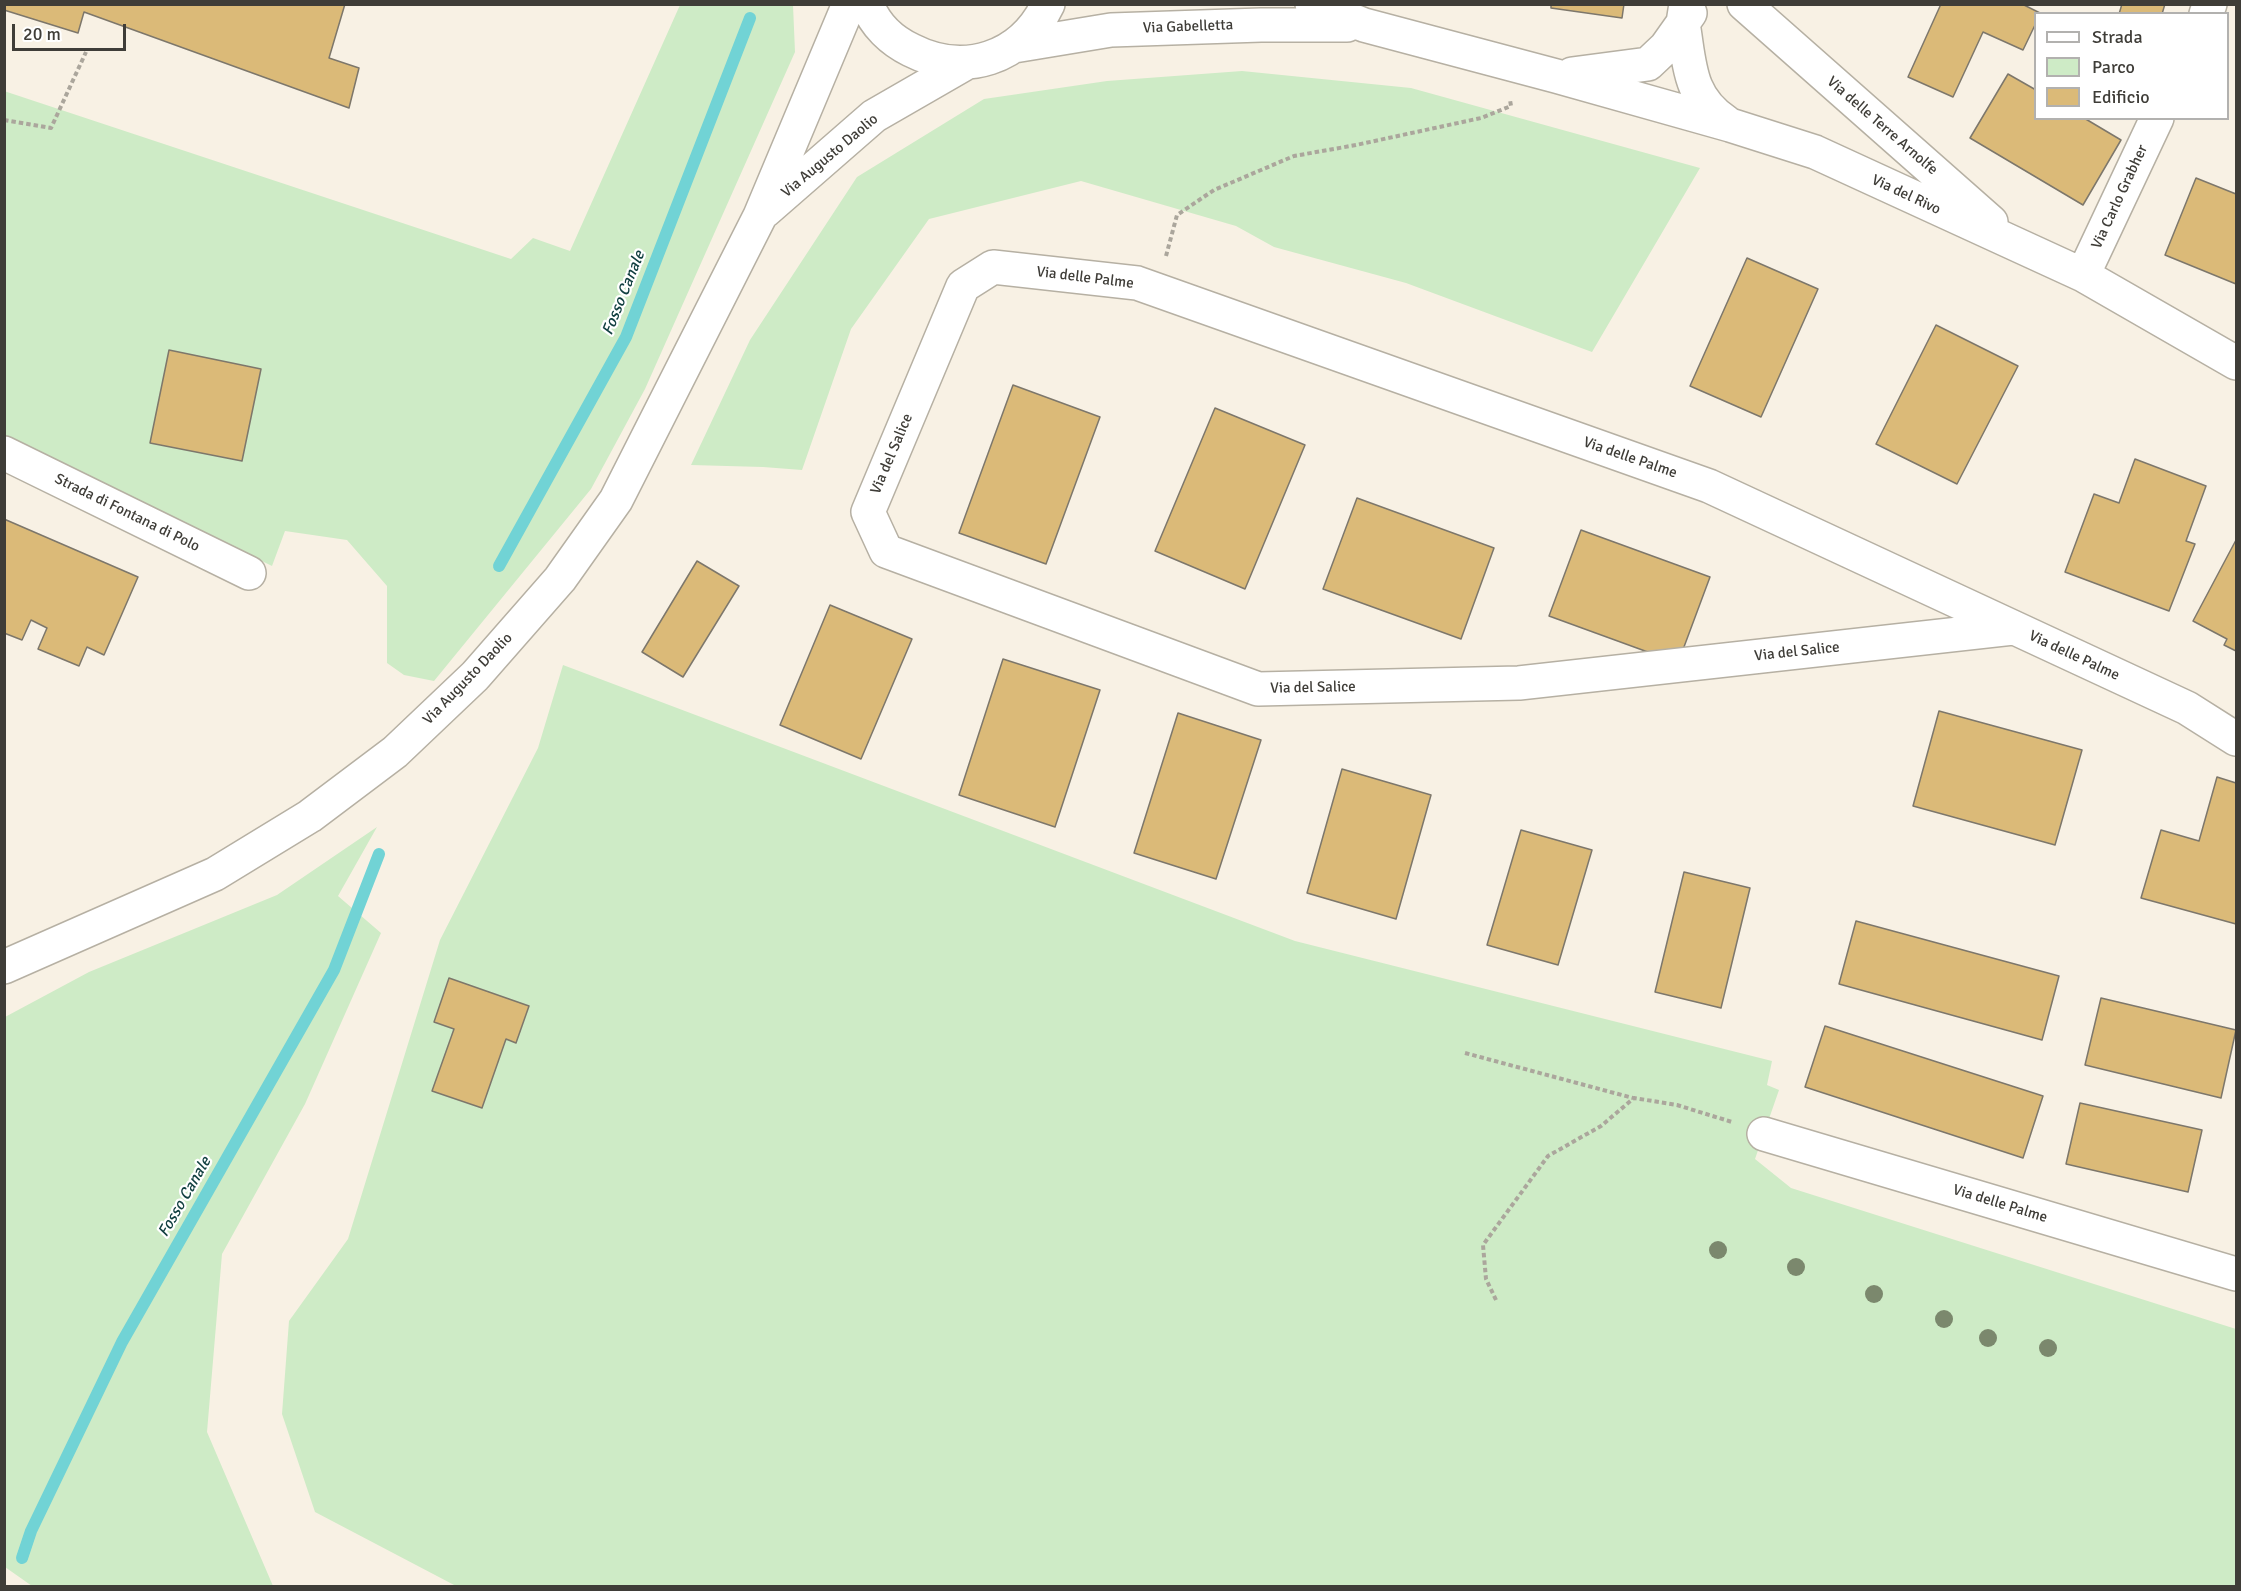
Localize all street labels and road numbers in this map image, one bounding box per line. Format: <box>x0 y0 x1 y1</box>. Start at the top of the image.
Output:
street label: Via Gabelletta <box>1143 16 1233 38</box>
street label: Via delle Terre Arnolfe <box>1823 73 1941 179</box>
street label: Via Augusto Daolio <box>778 110 882 202</box>
street label: Via Carlo Grabher <box>2088 142 2152 252</box>
street label: Via del Rivo <box>1869 171 1943 219</box>
street label: Via delle Palme <box>1035 263 1135 293</box>
street label: Via del Salice <box>867 411 917 497</box>
street label: Via delle Palme <box>1581 434 1679 482</box>
street label: Strada di Fontana di Polo <box>52 470 202 556</box>
street label: Via delle Palme <box>2026 627 2122 685</box>
street label: Via Augusto Daolio <box>420 629 516 729</box>
street label: Via del Salice <box>1754 639 1840 665</box>
street label: Via del Salice <box>1270 678 1356 698</box>
street label: Via delle Palme <box>1951 1181 2049 1227</box>

